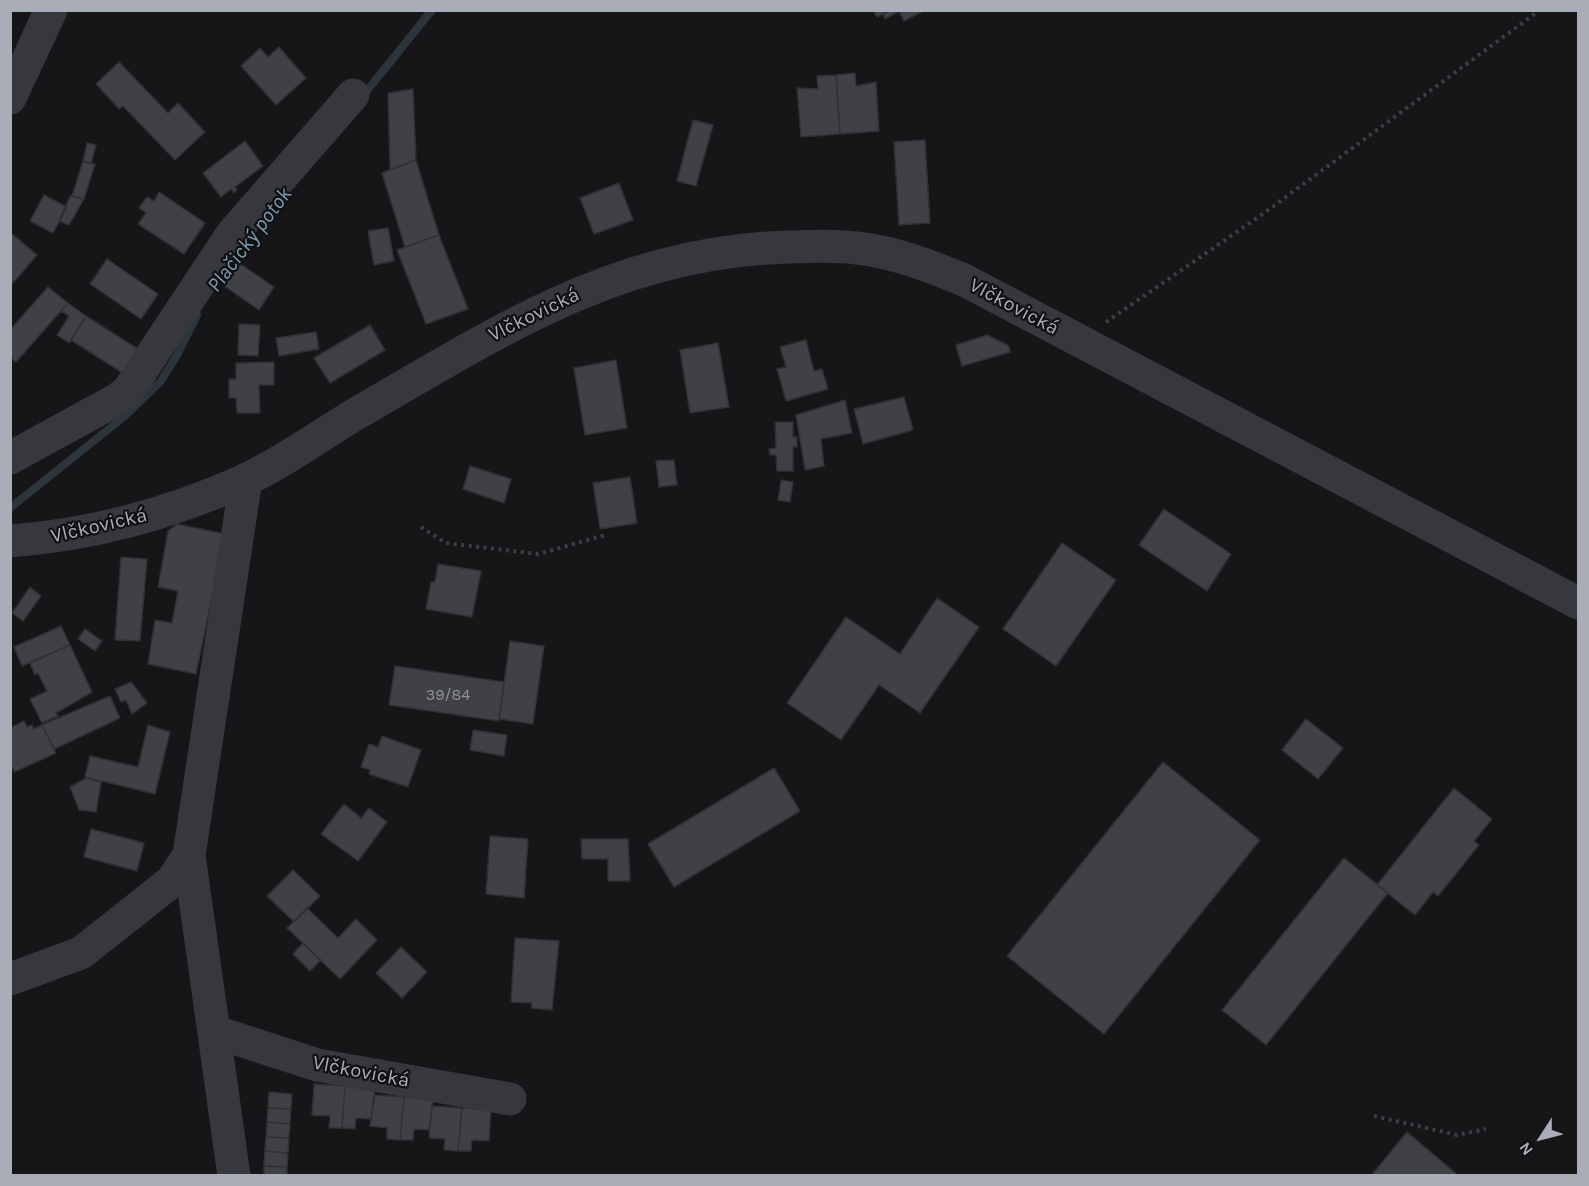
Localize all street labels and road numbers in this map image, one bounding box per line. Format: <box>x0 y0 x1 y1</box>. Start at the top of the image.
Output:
street label: Vlčkovická <box>965 273 1063 341</box>
street label: Vlčkovická <box>485 283 583 347</box>
street label: Vlčkovická <box>49 503 149 549</box>
street label: Vlčkovická <box>311 1051 411 1093</box>

